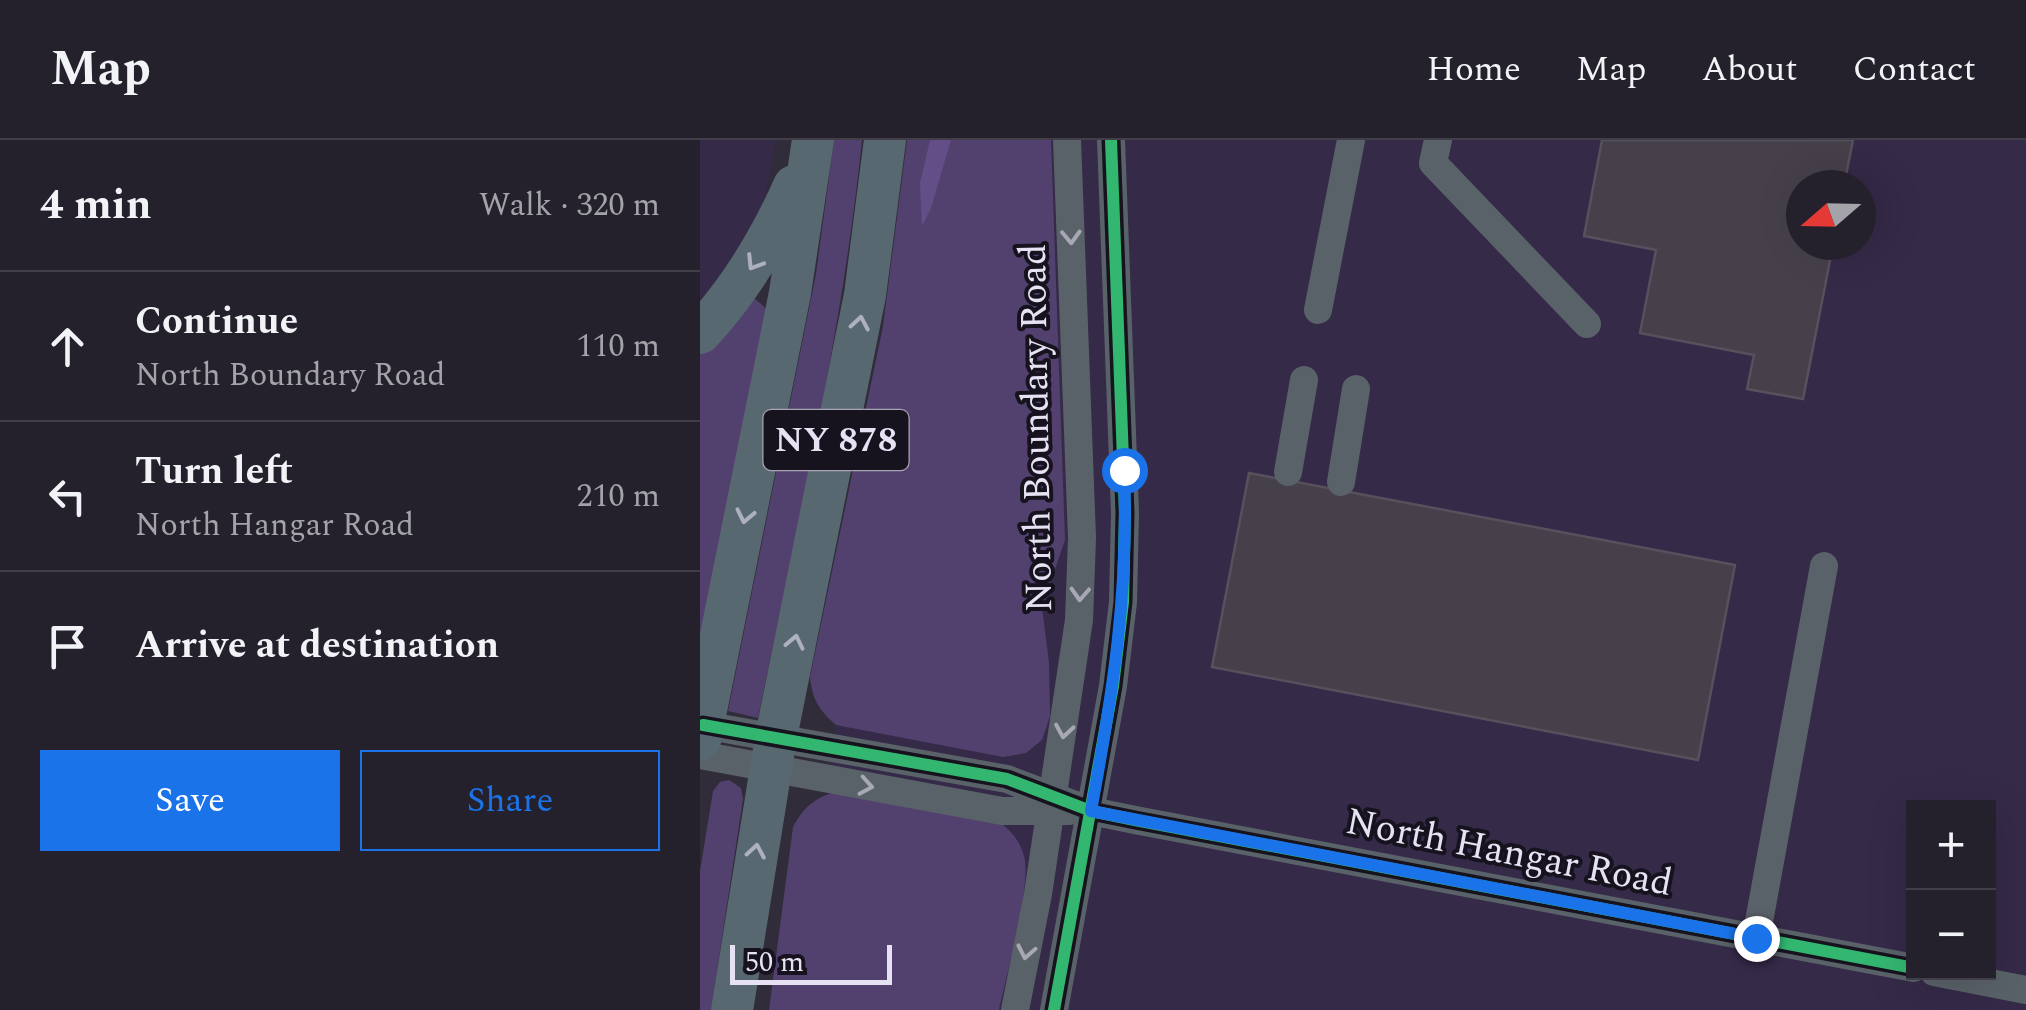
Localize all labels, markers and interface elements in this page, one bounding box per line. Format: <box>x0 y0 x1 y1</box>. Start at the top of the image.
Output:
text: Map <box>50 33 151 106</box>
text: Home <box>1427 43 1521 96</box>
text: Map <box>1576 43 1646 96</box>
text: About <box>1701 43 1798 96</box>
text: Contact <box>1853 43 1976 96</box>
north arrow <box>1786 170 1876 260</box>
text: 4 min <box>40 174 152 237</box>
text: Walk · 320 m <box>479 181 660 230</box>
one-way arrow <box>1060 230 1081 246</box>
street label: North Boundary Road <box>1005 243 1069 613</box>
one-way arrow <box>748 252 767 270</box>
text: Continue <box>135 293 298 351</box>
one-way arrow <box>849 315 870 332</box>
icon: ahead <box>40 319 95 374</box>
text: 110 m <box>576 322 660 371</box>
text: North Boundary Road <box>135 351 445 400</box>
road number: NY 878 <box>764 410 908 470</box>
text: Turn left <box>135 443 293 501</box>
route start <box>1102 448 1148 494</box>
icon: left <box>40 469 95 524</box>
text: 210 m <box>576 472 660 521</box>
text: North Hangar Road <box>135 501 414 550</box>
one-way arrow <box>735 507 756 524</box>
one-way arrow <box>1070 587 1091 603</box>
text: Arrive at destination <box>135 617 499 675</box>
icon: arrive <box>40 619 95 674</box>
one-way arrow <box>784 634 805 651</box>
one-way arrow <box>1054 723 1075 739</box>
button: Save <box>40 750 340 851</box>
button: Share <box>360 750 660 851</box>
one-way arrow <box>858 775 874 796</box>
street label: North Hangar Road <box>1341 793 1677 913</box>
map controls <box>1906 800 1996 980</box>
button: + <box>1906 800 1996 890</box>
one-way arrow <box>745 842 766 859</box>
button: − <box>1906 890 1996 980</box>
route end <box>1734 916 1780 962</box>
scale bar <box>730 940 892 984</box>
text: 50 m <box>745 941 804 984</box>
one-way arrow <box>1017 943 1038 960</box>

